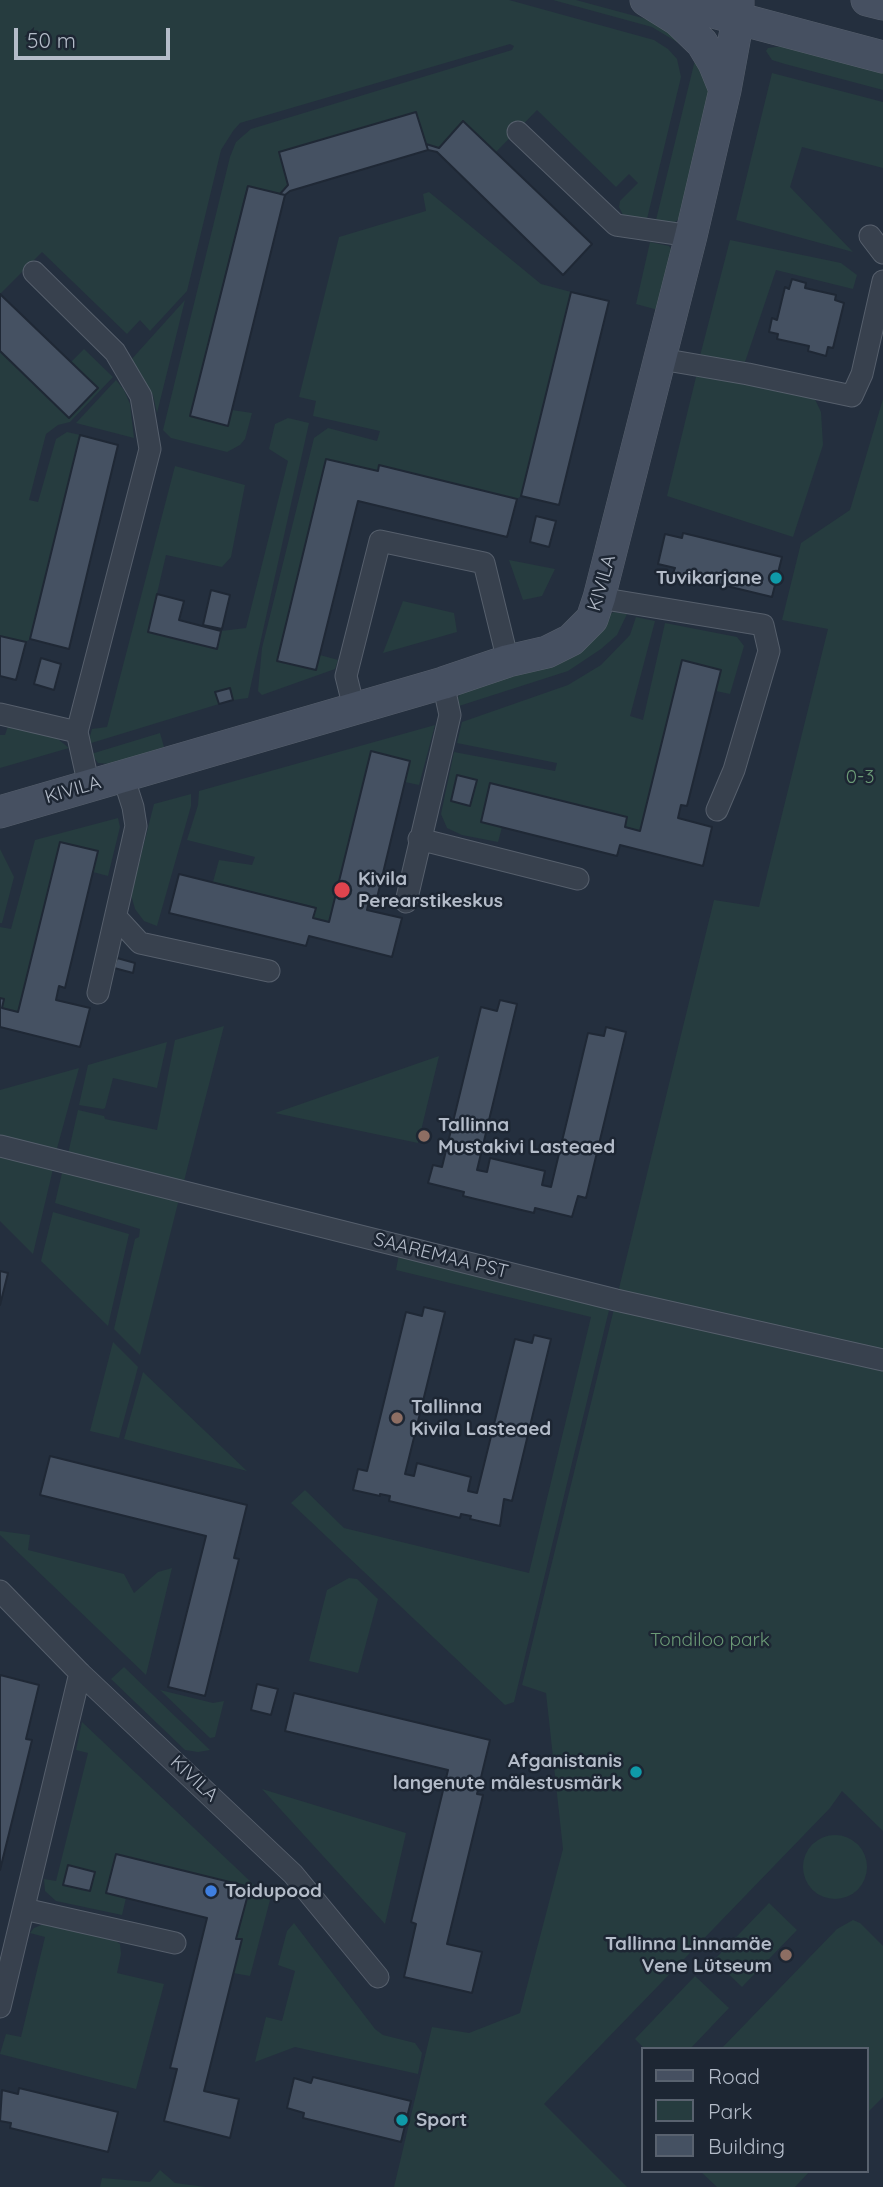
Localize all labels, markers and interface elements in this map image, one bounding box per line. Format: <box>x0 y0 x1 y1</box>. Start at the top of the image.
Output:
scale bar <box>18 14 173 58</box>
text: 50 m <box>27 27 76 53</box>
street label: KIVILA <box>583 552 621 614</box>
place label: Tuvikarjane <box>656 567 762 589</box>
marker: Tuvikarjane <box>768 570 784 586</box>
park label: 0-3 <box>846 766 874 788</box>
street label: KIVILA <box>42 771 104 809</box>
place label: Kivila Perearstikeskus <box>358 868 503 912</box>
marker: Kivila Perearstikeskus <box>332 880 352 900</box>
place label: Tallinna Mustakivi Lasteaed <box>438 1114 615 1158</box>
marker: Tallinna Mustakivi Lasteaed <box>416 1128 432 1144</box>
street label: SAAREMAA PST <box>371 1228 511 1284</box>
place label: Tallinna Kivila Lasteaed <box>411 1396 551 1440</box>
marker: Tallinna Kivila Lasteaed <box>389 1410 405 1426</box>
park label: Tondiloo park <box>650 1629 770 1651</box>
place label: Afganistanis langenute mälestusmärk <box>393 1750 622 1794</box>
street label: KIVILA <box>165 1751 223 1807</box>
marker: Afganistanis langenute mälestusmärk <box>628 1764 644 1780</box>
place label: Toidupood <box>225 1880 322 1902</box>
marker: Toidupood <box>203 1883 219 1899</box>
place label: Tallinna Linnamäe Vene Lütseum <box>605 1933 772 1977</box>
marker: Tallinna Linnamäe Vene Lütseum <box>778 1947 794 1963</box>
legend <box>642 2047 869 2173</box>
text: Road <box>708 2063 760 2089</box>
text: Park <box>708 2098 752 2124</box>
place label: Sport <box>416 2109 467 2131</box>
marker: Sport <box>394 2112 410 2128</box>
text: Building <box>708 2133 785 2159</box>

